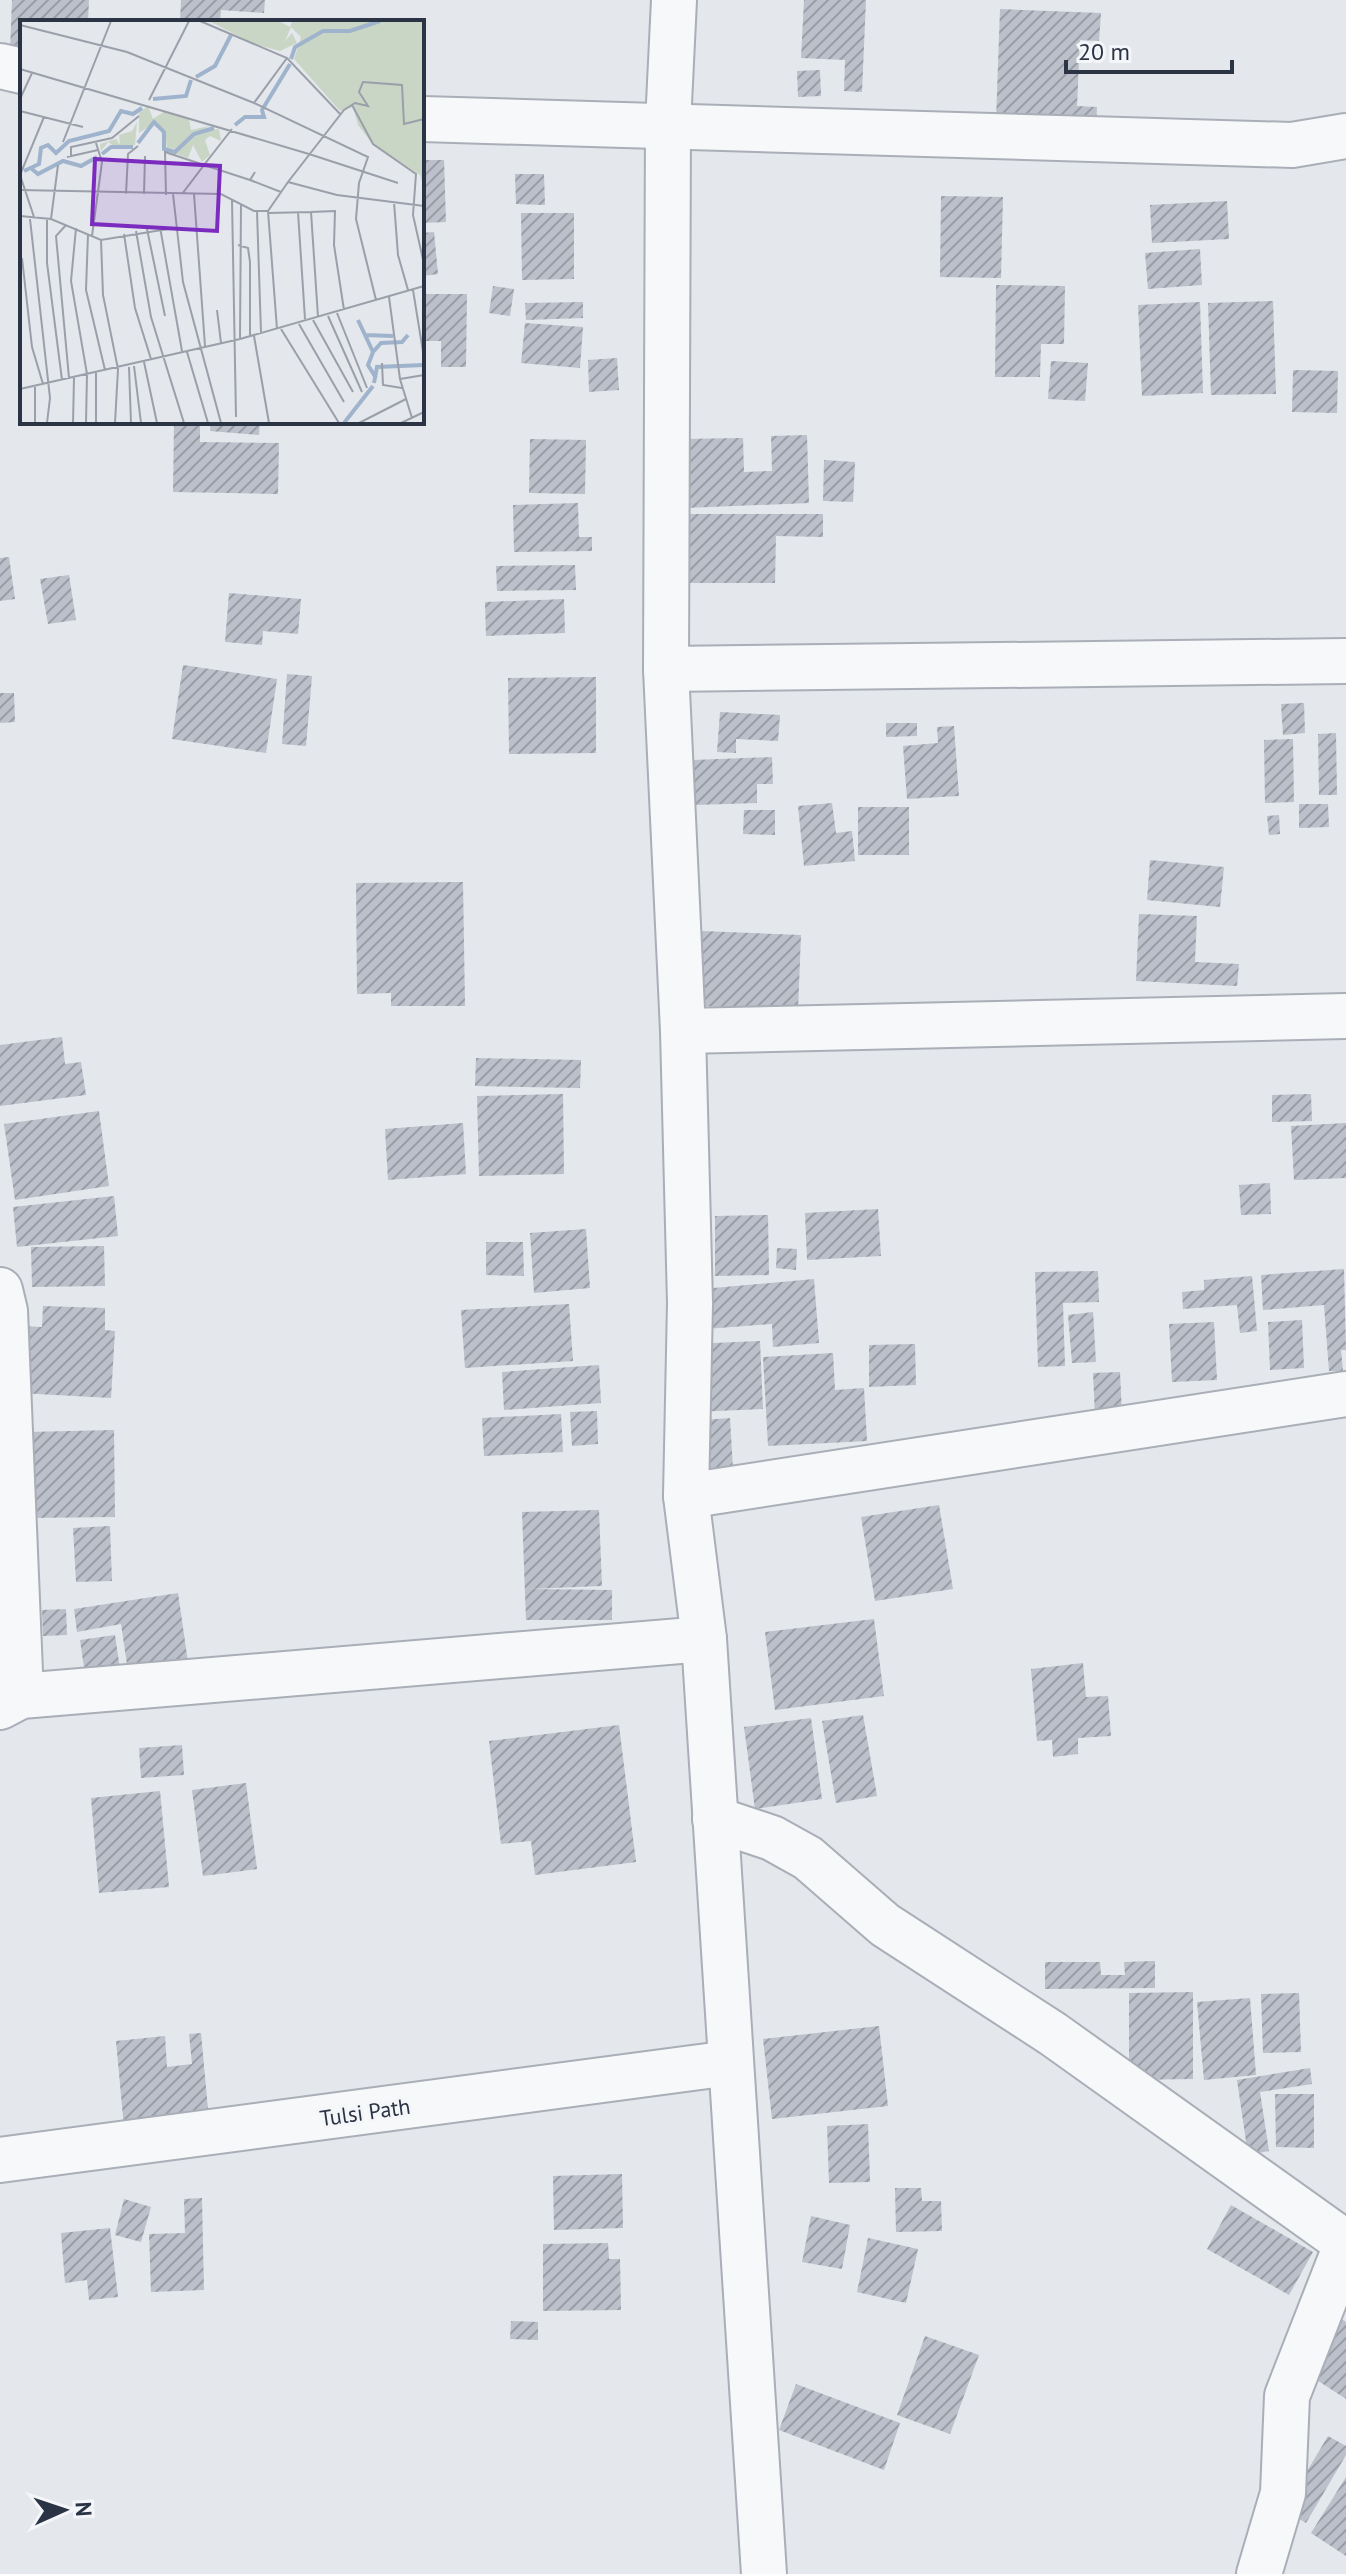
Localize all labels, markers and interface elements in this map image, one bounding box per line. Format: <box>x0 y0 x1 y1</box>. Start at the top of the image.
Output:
inset map <box>20 20 424 424</box>
scale bar <box>1066 24 1232 74</box>
text: 20 m <box>1078 36 1130 67</box>
street label: Tulsi Path <box>318 2092 412 2132</box>
north arrow <box>24 2470 104 2550</box>
text: N <box>70 2501 98 2517</box>

